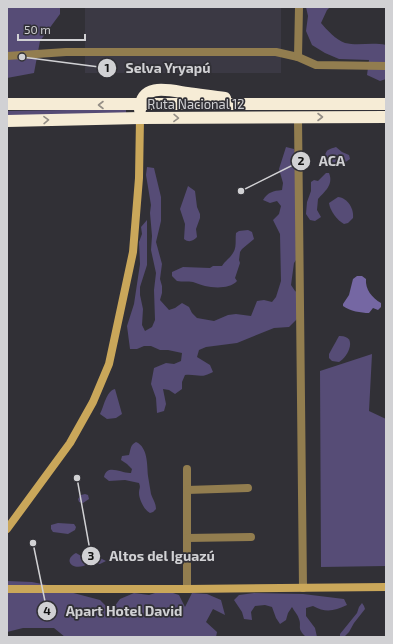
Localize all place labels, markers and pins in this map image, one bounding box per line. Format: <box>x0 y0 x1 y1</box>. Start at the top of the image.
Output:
callout: Selva Yryapú <box>97 55 218 81</box>
callout: ACA <box>291 148 353 174</box>
callout: Altos del Iguazú <box>81 543 223 569</box>
callout: Apart Hotel David <box>37 598 190 624</box>

